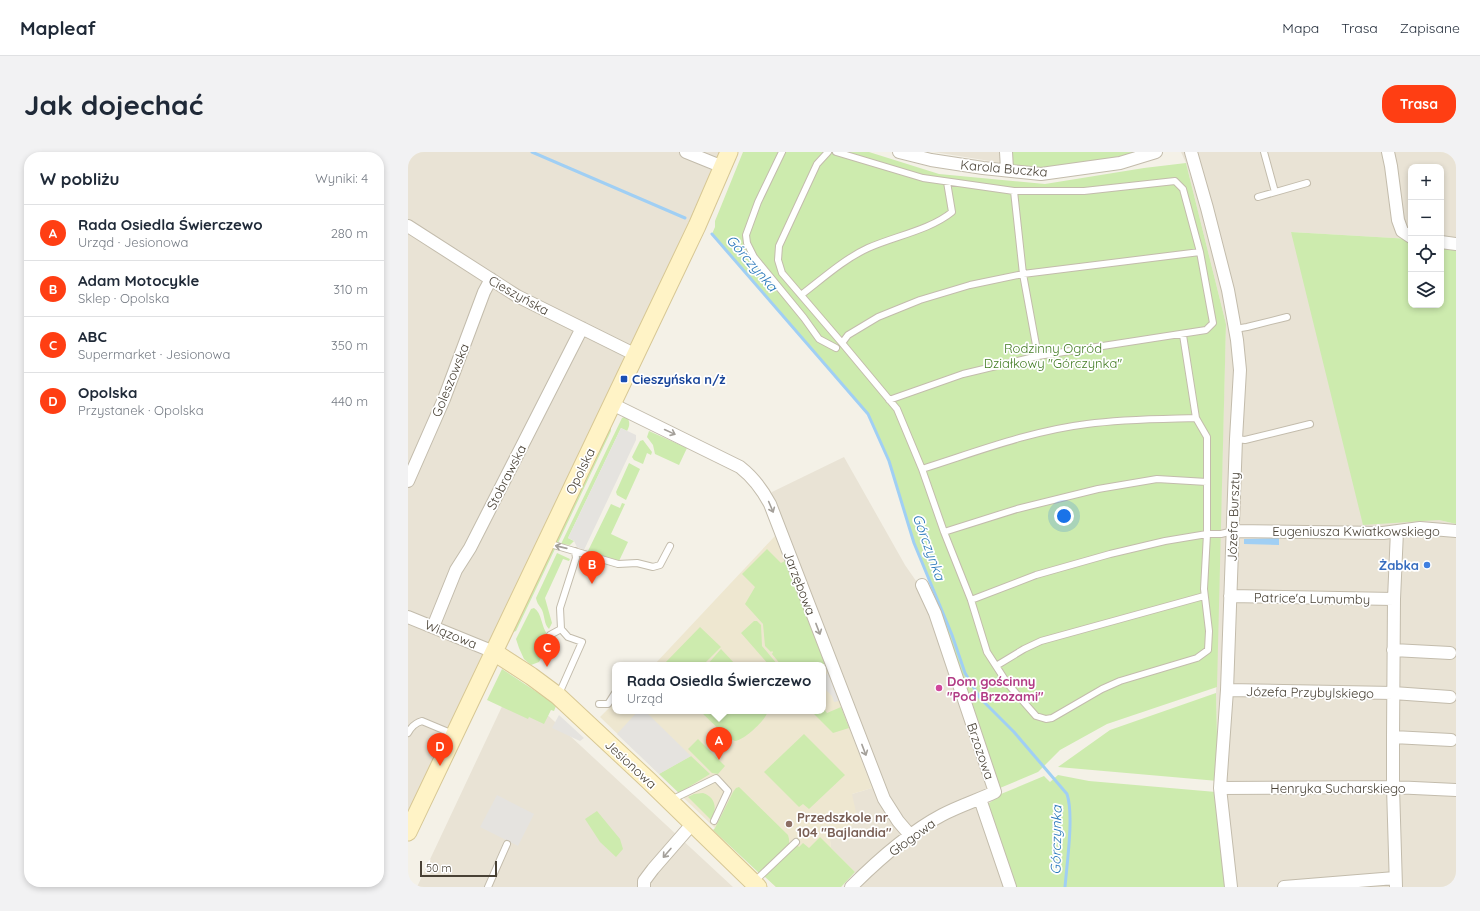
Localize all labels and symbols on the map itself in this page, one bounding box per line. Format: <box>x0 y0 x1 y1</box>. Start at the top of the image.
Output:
street label: Karola Buczka <box>960 156 1048 180</box>
water label: Górczynka <box>723 231 782 296</box>
street label: Cieszyńska <box>486 272 552 318</box>
park label: Rodzinny Ogród Działkowy "Górczynka" <box>984 340 1122 371</box>
street label: Goleszowska <box>428 341 472 419</box>
place label: Cieszyńska n/ż <box>632 371 726 387</box>
marker: Cieszyńska n/ż <box>619 374 629 384</box>
one-way arrow <box>664 429 676 436</box>
street label: Stobrawska <box>483 442 529 512</box>
street label: Opolska <box>562 445 598 497</box>
street label: Józefa Burszty <box>1223 472 1243 562</box>
one-way arrow <box>768 501 776 513</box>
your location <box>1054 506 1074 526</box>
water label: Górczynka <box>909 511 950 584</box>
street label: Eugeniusza Kwiatkowskiego <box>1272 523 1440 539</box>
one-way arrow <box>554 542 567 550</box>
street label: Jarzębowa <box>780 549 820 617</box>
pin: B <box>579 551 605 584</box>
place label: Żabka <box>1379 557 1419 573</box>
marker: Żabka <box>1422 560 1432 570</box>
street label: Patrice'a Lumumby <box>1254 589 1370 607</box>
street label: Wiązowa <box>423 616 479 652</box>
one-way arrow <box>814 622 822 634</box>
pin: C <box>534 634 560 667</box>
place label: Dom gościnny "Pod Brzozami" <box>947 673 1044 704</box>
marker: Dom gościnny "Pod Brzozami" <box>934 683 944 693</box>
street label: Józefa Przybylskiego <box>1246 683 1374 701</box>
street label: Brzozowa <box>964 721 998 781</box>
pin: A <box>706 727 732 760</box>
pin: D <box>427 733 453 766</box>
street label: Jesionowa <box>602 736 660 792</box>
one-way arrow <box>861 744 869 756</box>
street label: Henryka Sucharskiego <box>1270 780 1406 796</box>
water label: Górczynka <box>1046 804 1066 875</box>
place label: Przedszkole nr 104 "Bajlandia" <box>797 809 892 840</box>
street label: Głogowa <box>886 815 938 859</box>
marker: Przedszkole nr 104 "Bajlandia" <box>784 819 794 829</box>
one-way arrow <box>662 848 671 858</box>
scale bar <box>420 859 497 878</box>

